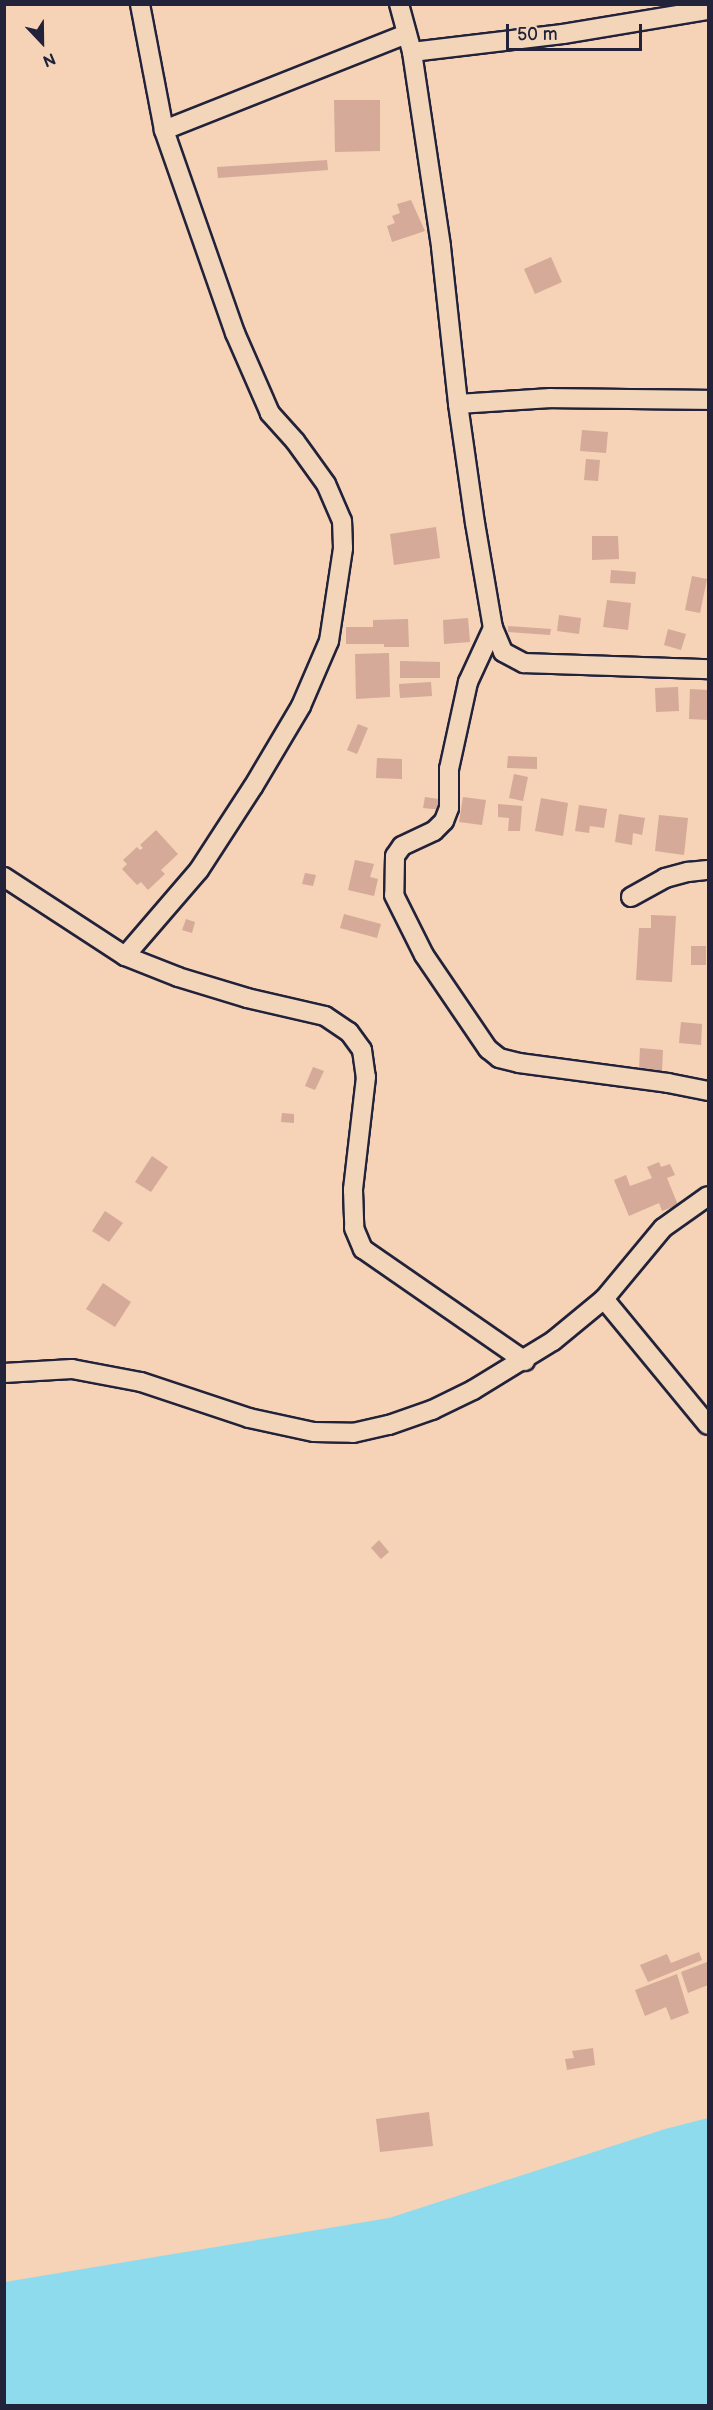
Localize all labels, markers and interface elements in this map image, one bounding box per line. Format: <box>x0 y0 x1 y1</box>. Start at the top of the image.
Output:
north arrow <box>12 12 72 72</box>
scale bar <box>509 12 646 50</box>
text: 50 m <box>517 24 558 45</box>
text: N <box>40 48 58 70</box>

